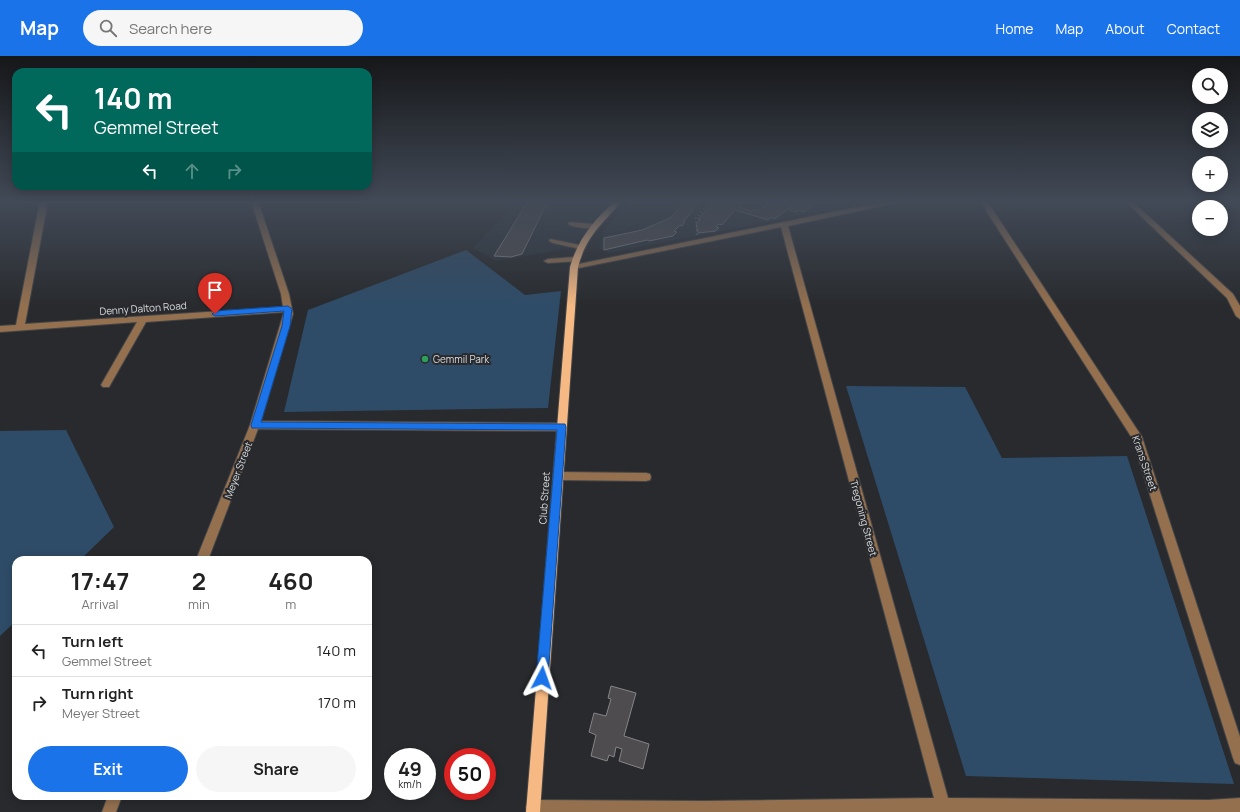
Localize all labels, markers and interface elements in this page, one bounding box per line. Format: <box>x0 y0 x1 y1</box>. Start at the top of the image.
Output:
search box <box>83 10 363 46</box>
text: Map <box>20 15 59 41</box>
icon: search <box>97 17 119 39</box>
text: Search here <box>129 18 212 39</box>
text: Home <box>996 19 1033 38</box>
text: Map <box>1055 19 1083 38</box>
text: About <box>1105 19 1145 38</box>
text: Contact <box>1167 19 1220 38</box>
map controls <box>1192 68 1228 236</box>
button: search <box>1192 68 1228 104</box>
text: 140 m <box>94 79 173 117</box>
icon: left <box>28 84 80 136</box>
button: layers <box>1192 112 1228 148</box>
text: Gemmel Street <box>94 115 219 139</box>
button: + <box>1192 156 1228 192</box>
icon: left <box>139 160 161 182</box>
icon: ahead <box>181 160 203 182</box>
icon: right <box>223 160 245 182</box>
button: − <box>1192 200 1228 236</box>
pin <box>198 273 232 314</box>
icon: arrive <box>204 279 226 301</box>
street label: Denny Dalton Road <box>99 298 187 318</box>
place label: Gemmil Park <box>433 352 490 366</box>
marker: Gemmil Park <box>420 354 430 364</box>
street label: Krans Street <box>1129 434 1161 492</box>
street label: Meyer Street <box>221 439 255 501</box>
street label: Club Street <box>535 471 553 525</box>
street label: Tregoning Street <box>847 478 881 558</box>
text: 17:47 <box>70 564 129 597</box>
text: 2 <box>192 564 206 597</box>
text: 460 <box>268 564 314 597</box>
text: Arrival <box>81 595 119 613</box>
text: min <box>188 595 210 613</box>
text: m <box>285 595 296 613</box>
text: Turn left <box>62 631 124 652</box>
icon: left <box>28 640 50 662</box>
text: 140 m <box>316 640 356 661</box>
text: Gemmel Street <box>62 652 152 670</box>
position arrow <box>521 657 563 699</box>
text: Turn right <box>62 683 133 704</box>
icon: right <box>28 692 50 714</box>
text: 170 m <box>318 692 356 713</box>
text: Meyer Street <box>62 704 140 722</box>
button: Exit <box>28 746 188 792</box>
button: Share <box>196 746 356 792</box>
speed limit sign: 50 <box>444 748 496 800</box>
text: 49 <box>398 755 422 782</box>
text: km/h <box>398 777 422 791</box>

